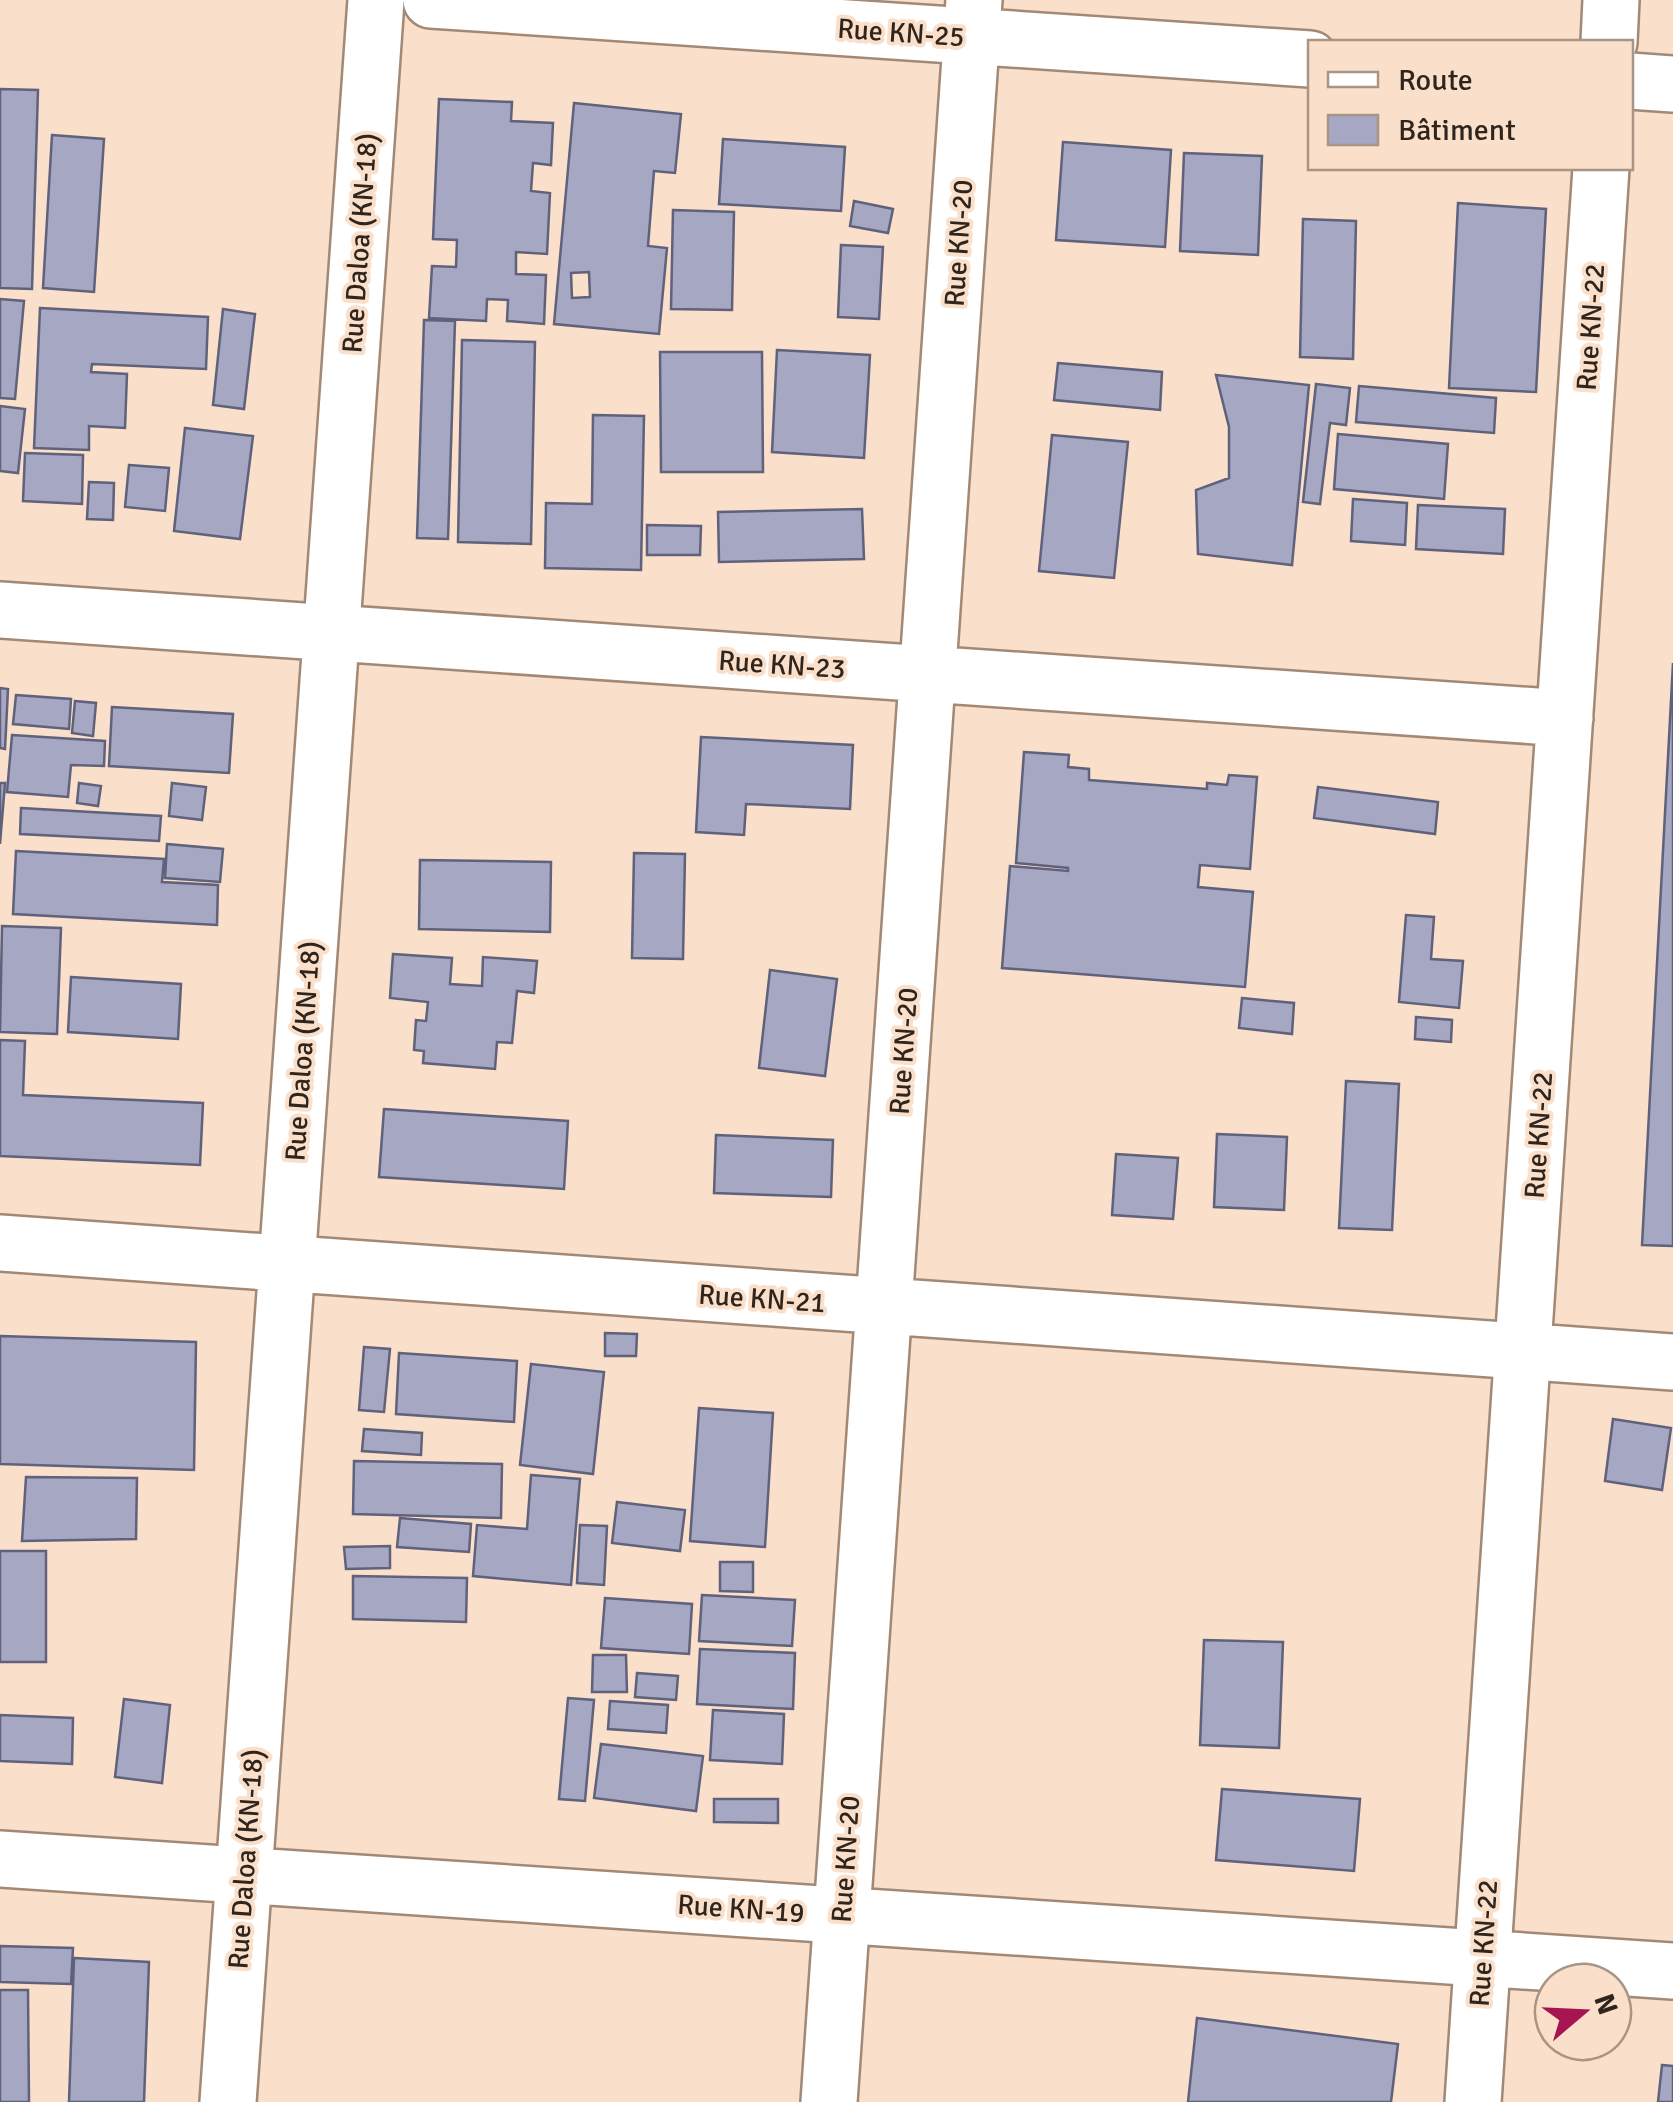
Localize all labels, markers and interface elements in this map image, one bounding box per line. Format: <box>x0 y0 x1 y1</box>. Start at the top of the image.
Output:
street label: Rue KN-25 <box>836 12 966 54</box>
legend <box>1308 40 1633 170</box>
text: Route <box>1398 62 1473 99</box>
text: Bâtiment <box>1398 112 1516 149</box>
street label: Rue Daloa (KN-18) <box>335 132 385 354</box>
street label: Rue KN-20 <box>938 178 980 308</box>
street label: Rue KN-22 <box>1570 262 1612 392</box>
street label: Rue KN-23 <box>717 644 847 686</box>
street label: Rue Daloa (KN-18) <box>278 940 328 1162</box>
street label: Rue KN-20 <box>883 986 925 1116</box>
street label: Rue KN-22 <box>1518 1070 1560 1200</box>
street label: Rue KN-21 <box>697 1278 827 1320</box>
street label: Rue Daloa (KN-18) <box>221 1748 271 1970</box>
street label: Rue KN-20 <box>825 1794 867 1924</box>
street label: Rue KN-22 <box>1463 1878 1505 2008</box>
street label: Rue KN-19 <box>676 1888 806 1930</box>
north arrow <box>1533 1962 1633 2062</box>
text: N <box>1586 1989 1625 2019</box>

